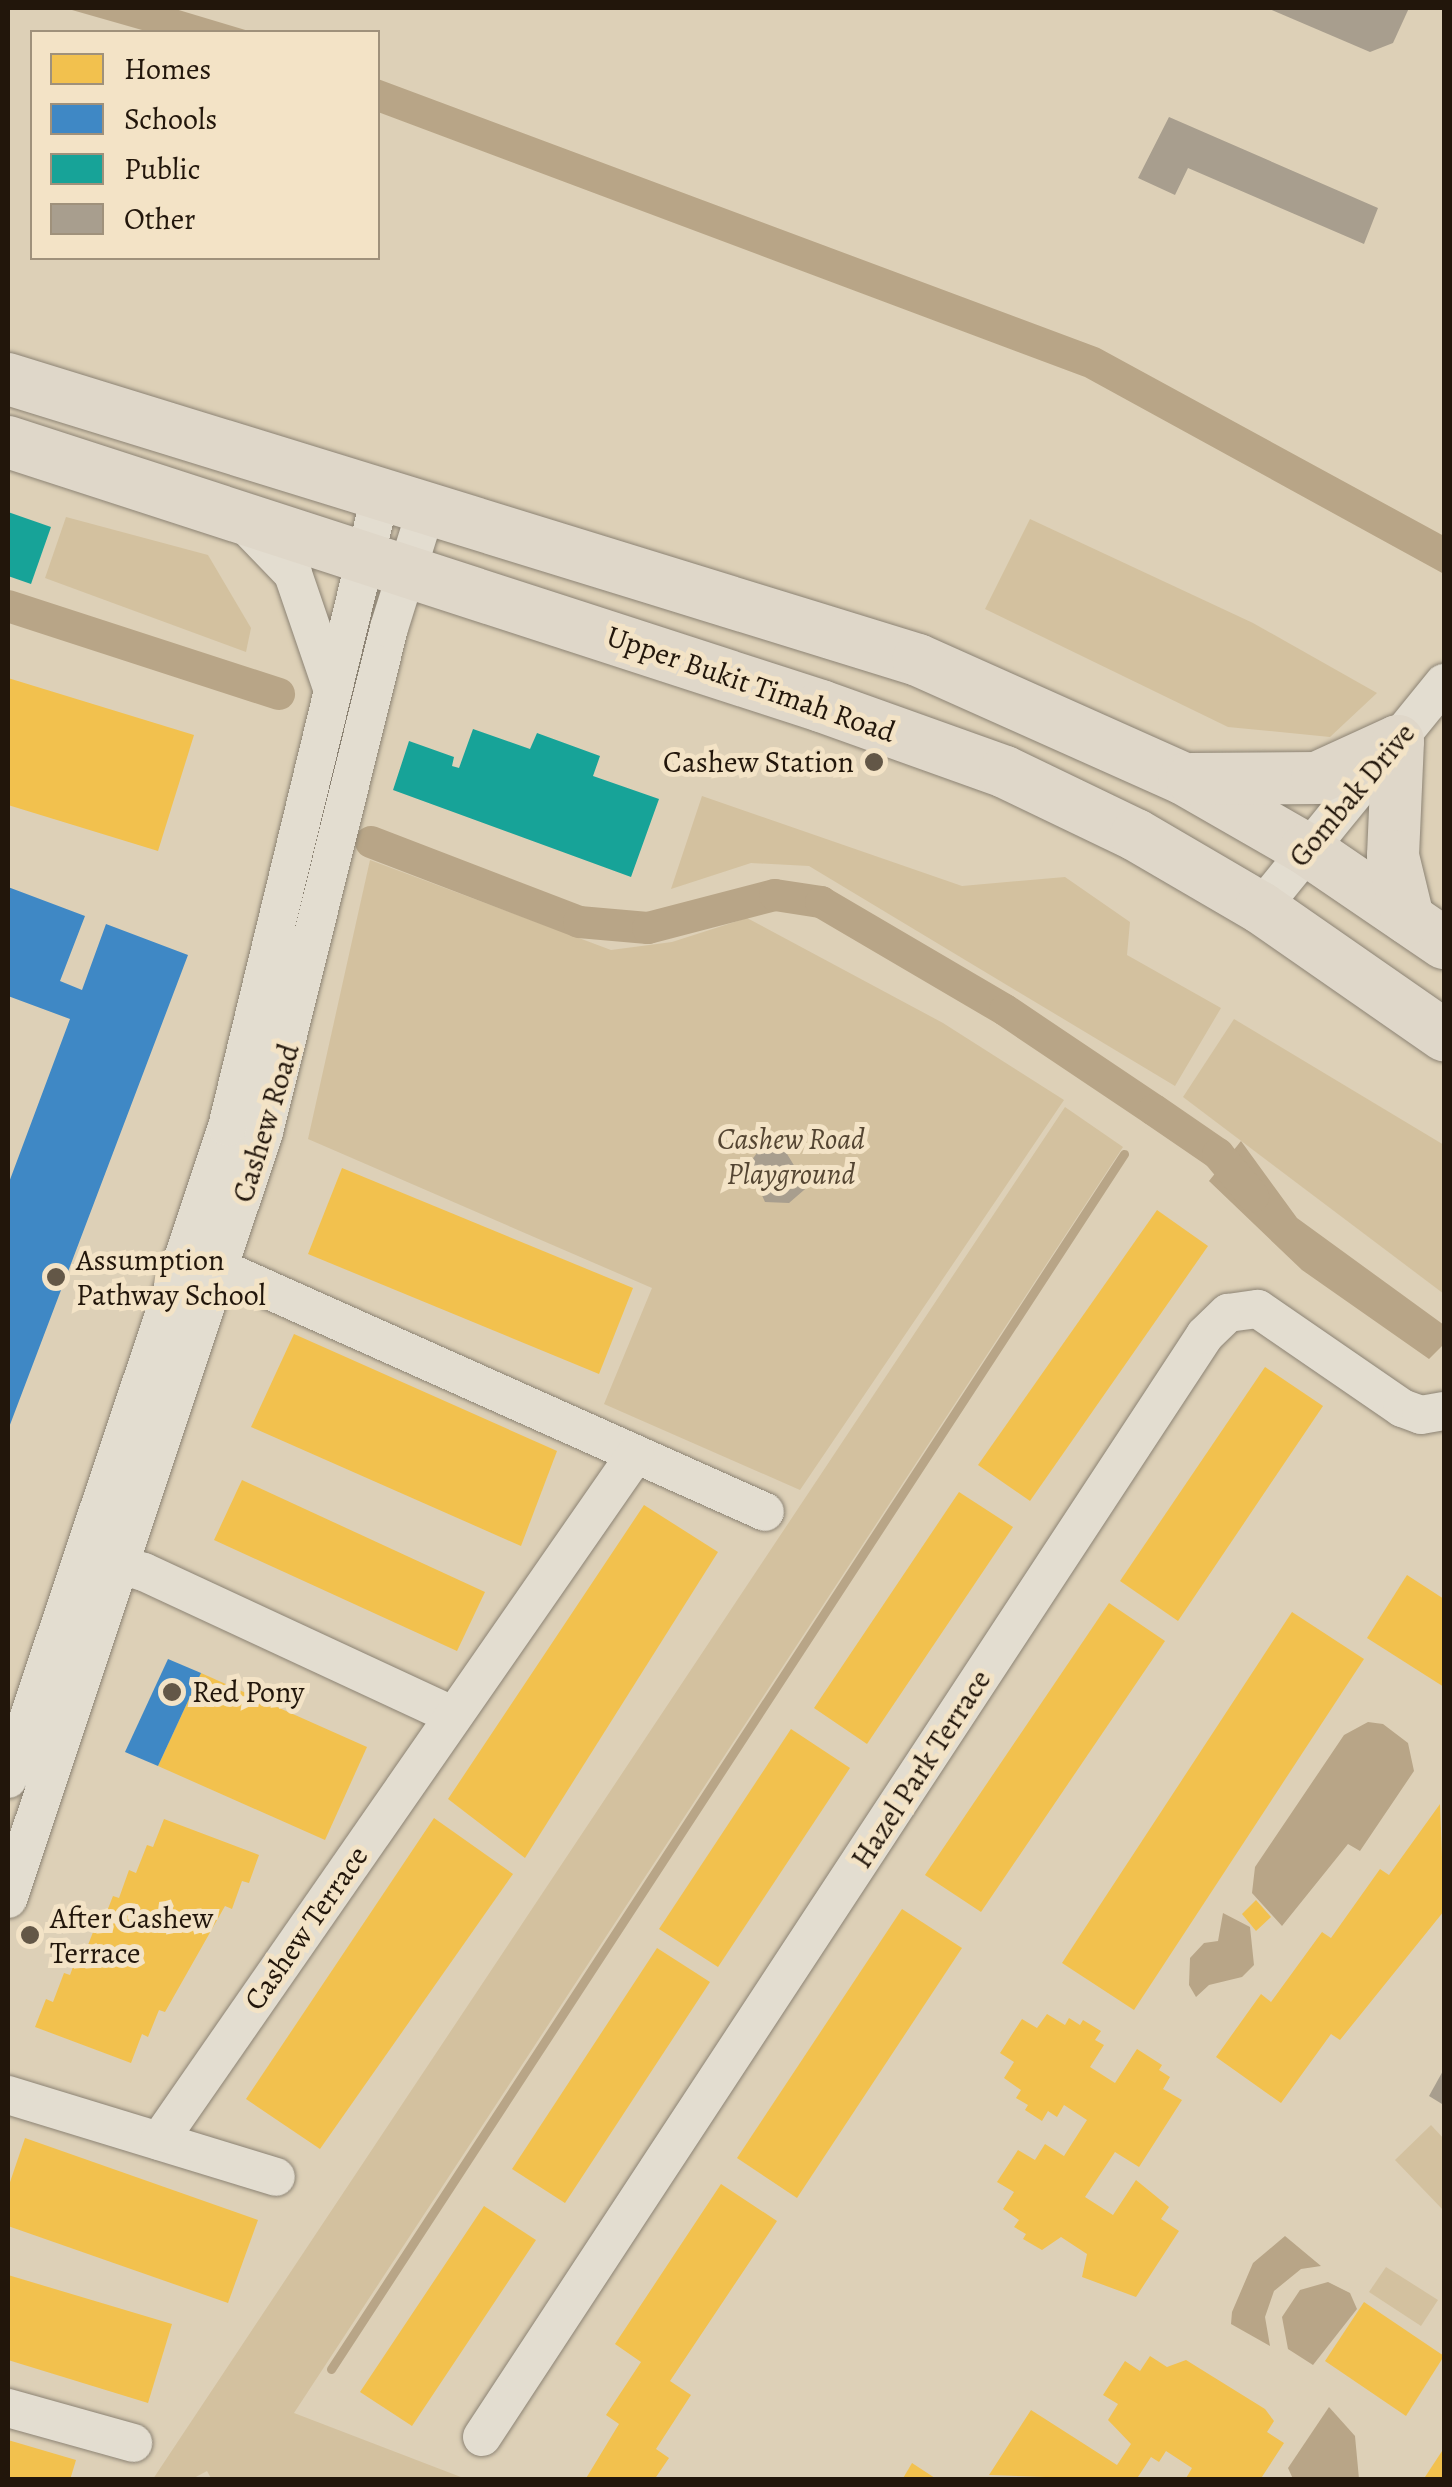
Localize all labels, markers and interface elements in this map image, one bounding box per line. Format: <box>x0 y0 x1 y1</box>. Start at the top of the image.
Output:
legend <box>30 30 380 260</box>
text: Homes <box>124 49 211 89</box>
text: Schools <box>124 99 217 139</box>
text: Public <box>124 149 201 189</box>
text: Other <box>124 199 196 239</box>
street label: Upper Bukit Timah Road <box>602 618 900 750</box>
street label: Gombak Drive <box>1281 716 1423 874</box>
place label: Cashew Station <box>663 744 854 780</box>
marker: Cashew Station <box>863 751 885 773</box>
street label: Cashew Road <box>225 1039 307 1207</box>
park label: Cashew Road Playground <box>717 1121 865 1192</box>
place label: Assumption Pathway School <box>76 1242 266 1312</box>
marker: Assumption Pathway School <box>45 1266 67 1288</box>
street label: Hazel Park Terrace <box>844 1663 998 1875</box>
place label: Red Pony <box>192 1674 304 1710</box>
marker: Red Pony <box>161 1681 183 1703</box>
street label: Cashew Terrace <box>236 1839 376 2017</box>
place label: After Cashew Terrace <box>50 1900 213 1970</box>
marker: After Cashew Terrace <box>19 1924 41 1946</box>

